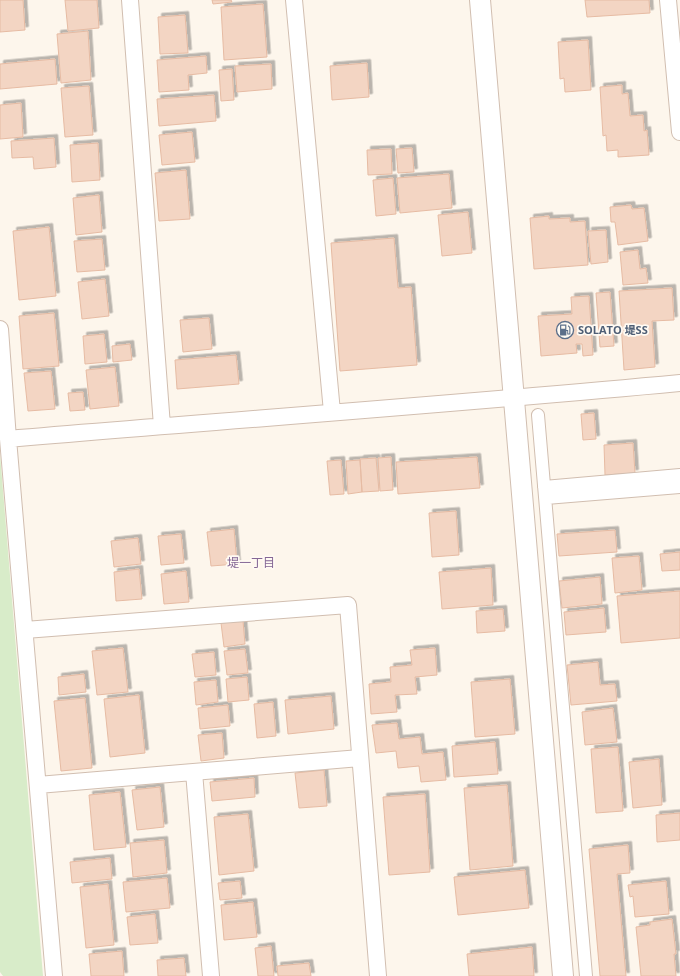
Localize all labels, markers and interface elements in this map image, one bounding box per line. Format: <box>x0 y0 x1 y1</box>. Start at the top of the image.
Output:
fuel station icon: SOLATO 堤SS <box>555 320 575 340</box>
place label: SOLATO 堤SS <box>578 322 648 337</box>
district label: 堤一丁目 <box>227 554 275 571</box>

